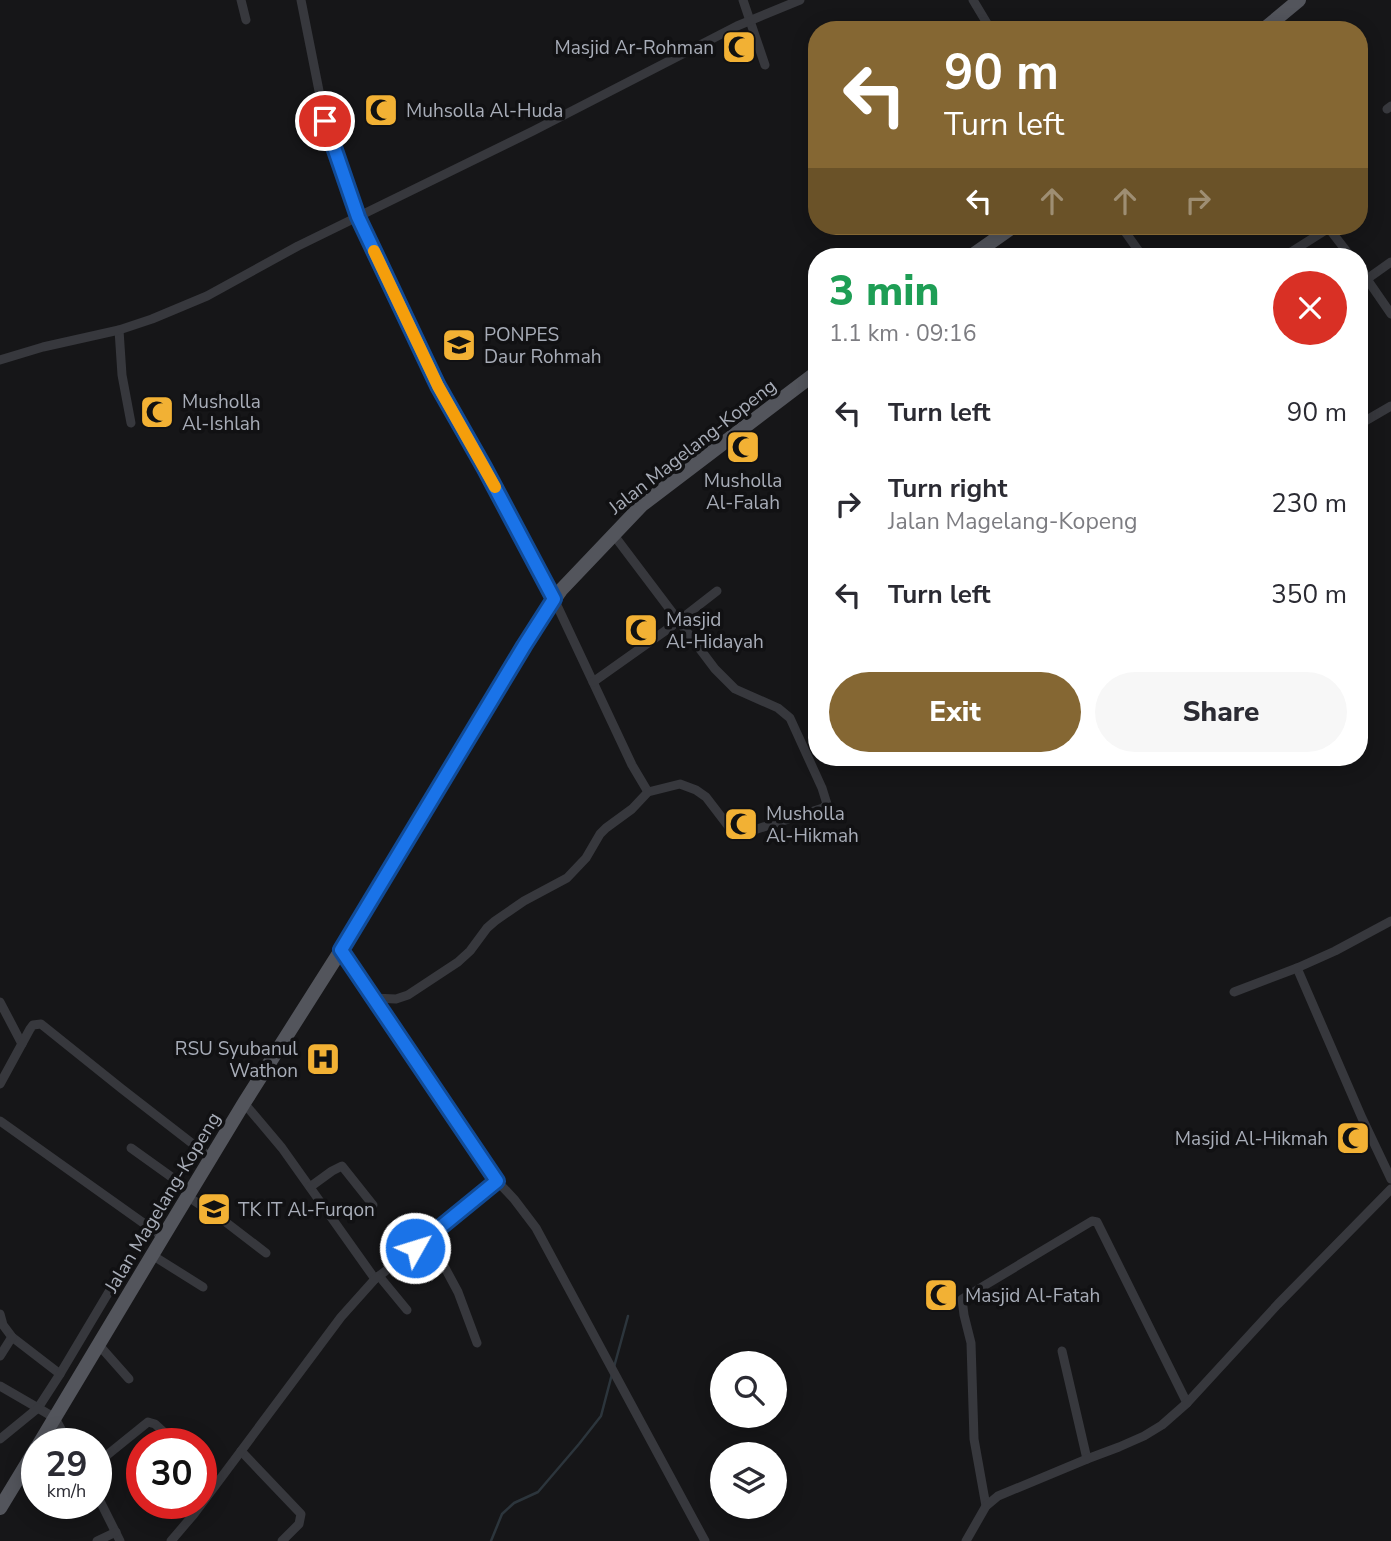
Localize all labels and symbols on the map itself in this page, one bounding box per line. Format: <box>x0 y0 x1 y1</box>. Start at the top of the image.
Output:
mosque icon: Masjid Ar-Rohman <box>720 28 758 66</box>
place label: Masjid Ar-Rohman <box>554 35 714 61</box>
pin <box>295 91 355 151</box>
mosque icon: Muhsolla Al-Huda <box>362 91 400 129</box>
place label: Muhsolla Al-Huda <box>406 98 563 124</box>
place label: PONPES Daur Rohmah <box>484 322 602 370</box>
school or university icon: PONPES Daur Rohmah <box>440 326 478 364</box>
street label: Jalan Magelang-Kopeng <box>603 373 782 521</box>
place label: Musholla Al-Ishlah <box>182 389 261 437</box>
mosque icon: Musholla Al-Ishlah <box>138 393 176 431</box>
mosque icon: Musholla Al-Falah <box>724 428 762 466</box>
place label: Musholla Al-Falah <box>704 468 782 516</box>
place label: Masjid Al-Hidayah <box>666 607 764 655</box>
mosque icon: Masjid Al-Hidayah <box>622 611 660 649</box>
place label: Musholla Al-Hikmah <box>766 801 859 849</box>
mosque icon: Musholla Al-Hikmah <box>722 805 760 843</box>
place label: RSU Syubanul Wathon <box>175 1036 298 1084</box>
hospital icon: RSU Syubanul Wathon <box>304 1040 342 1078</box>
street label: Jalan Magelang-Kopeng <box>98 1107 227 1298</box>
mosque icon: Masjid Al-Hikmah <box>1334 1119 1372 1157</box>
place label: Masjid Al-Hikmah <box>1175 1126 1328 1152</box>
school or university icon: TK IT Al-Furqon <box>195 1190 233 1228</box>
place label: TK IT Al-Furqon <box>238 1197 375 1223</box>
position arrow <box>378 1211 452 1285</box>
mosque icon: Masjid Al-Fatah <box>922 1276 960 1314</box>
place label: Masjid Al-Fatah <box>965 1283 1100 1309</box>
speed limit sign: 30 <box>126 1428 217 1519</box>

